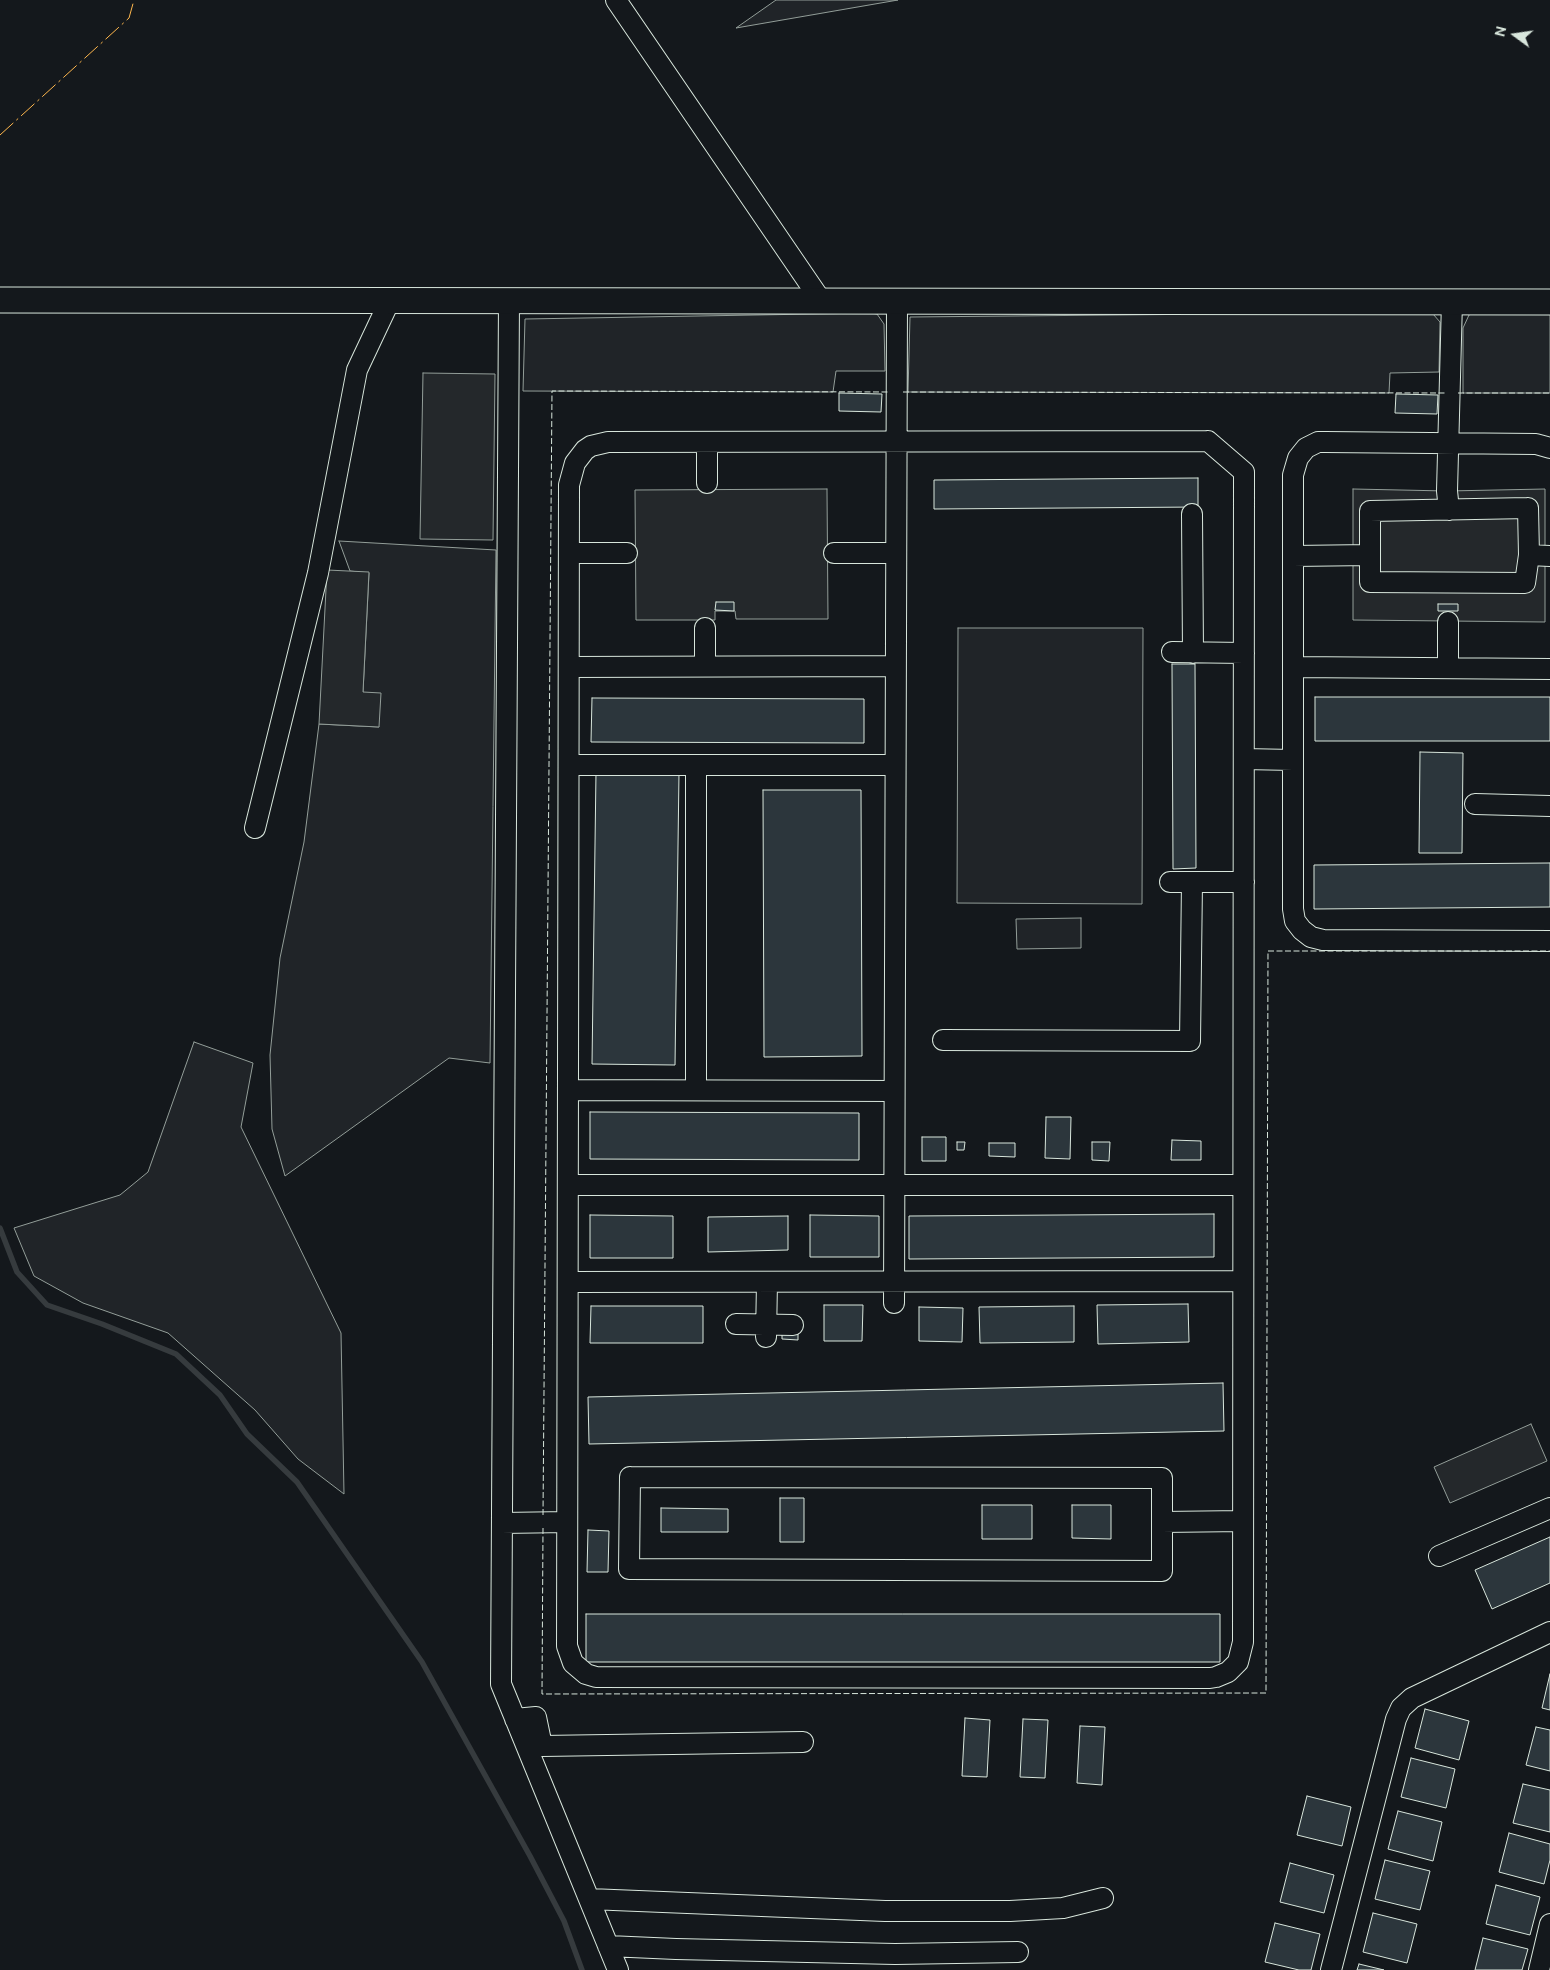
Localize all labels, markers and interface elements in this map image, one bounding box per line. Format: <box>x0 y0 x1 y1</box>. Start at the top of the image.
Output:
north arrow <box>1490 10 1540 60</box>
text: N <box>1491 24 1509 38</box>

